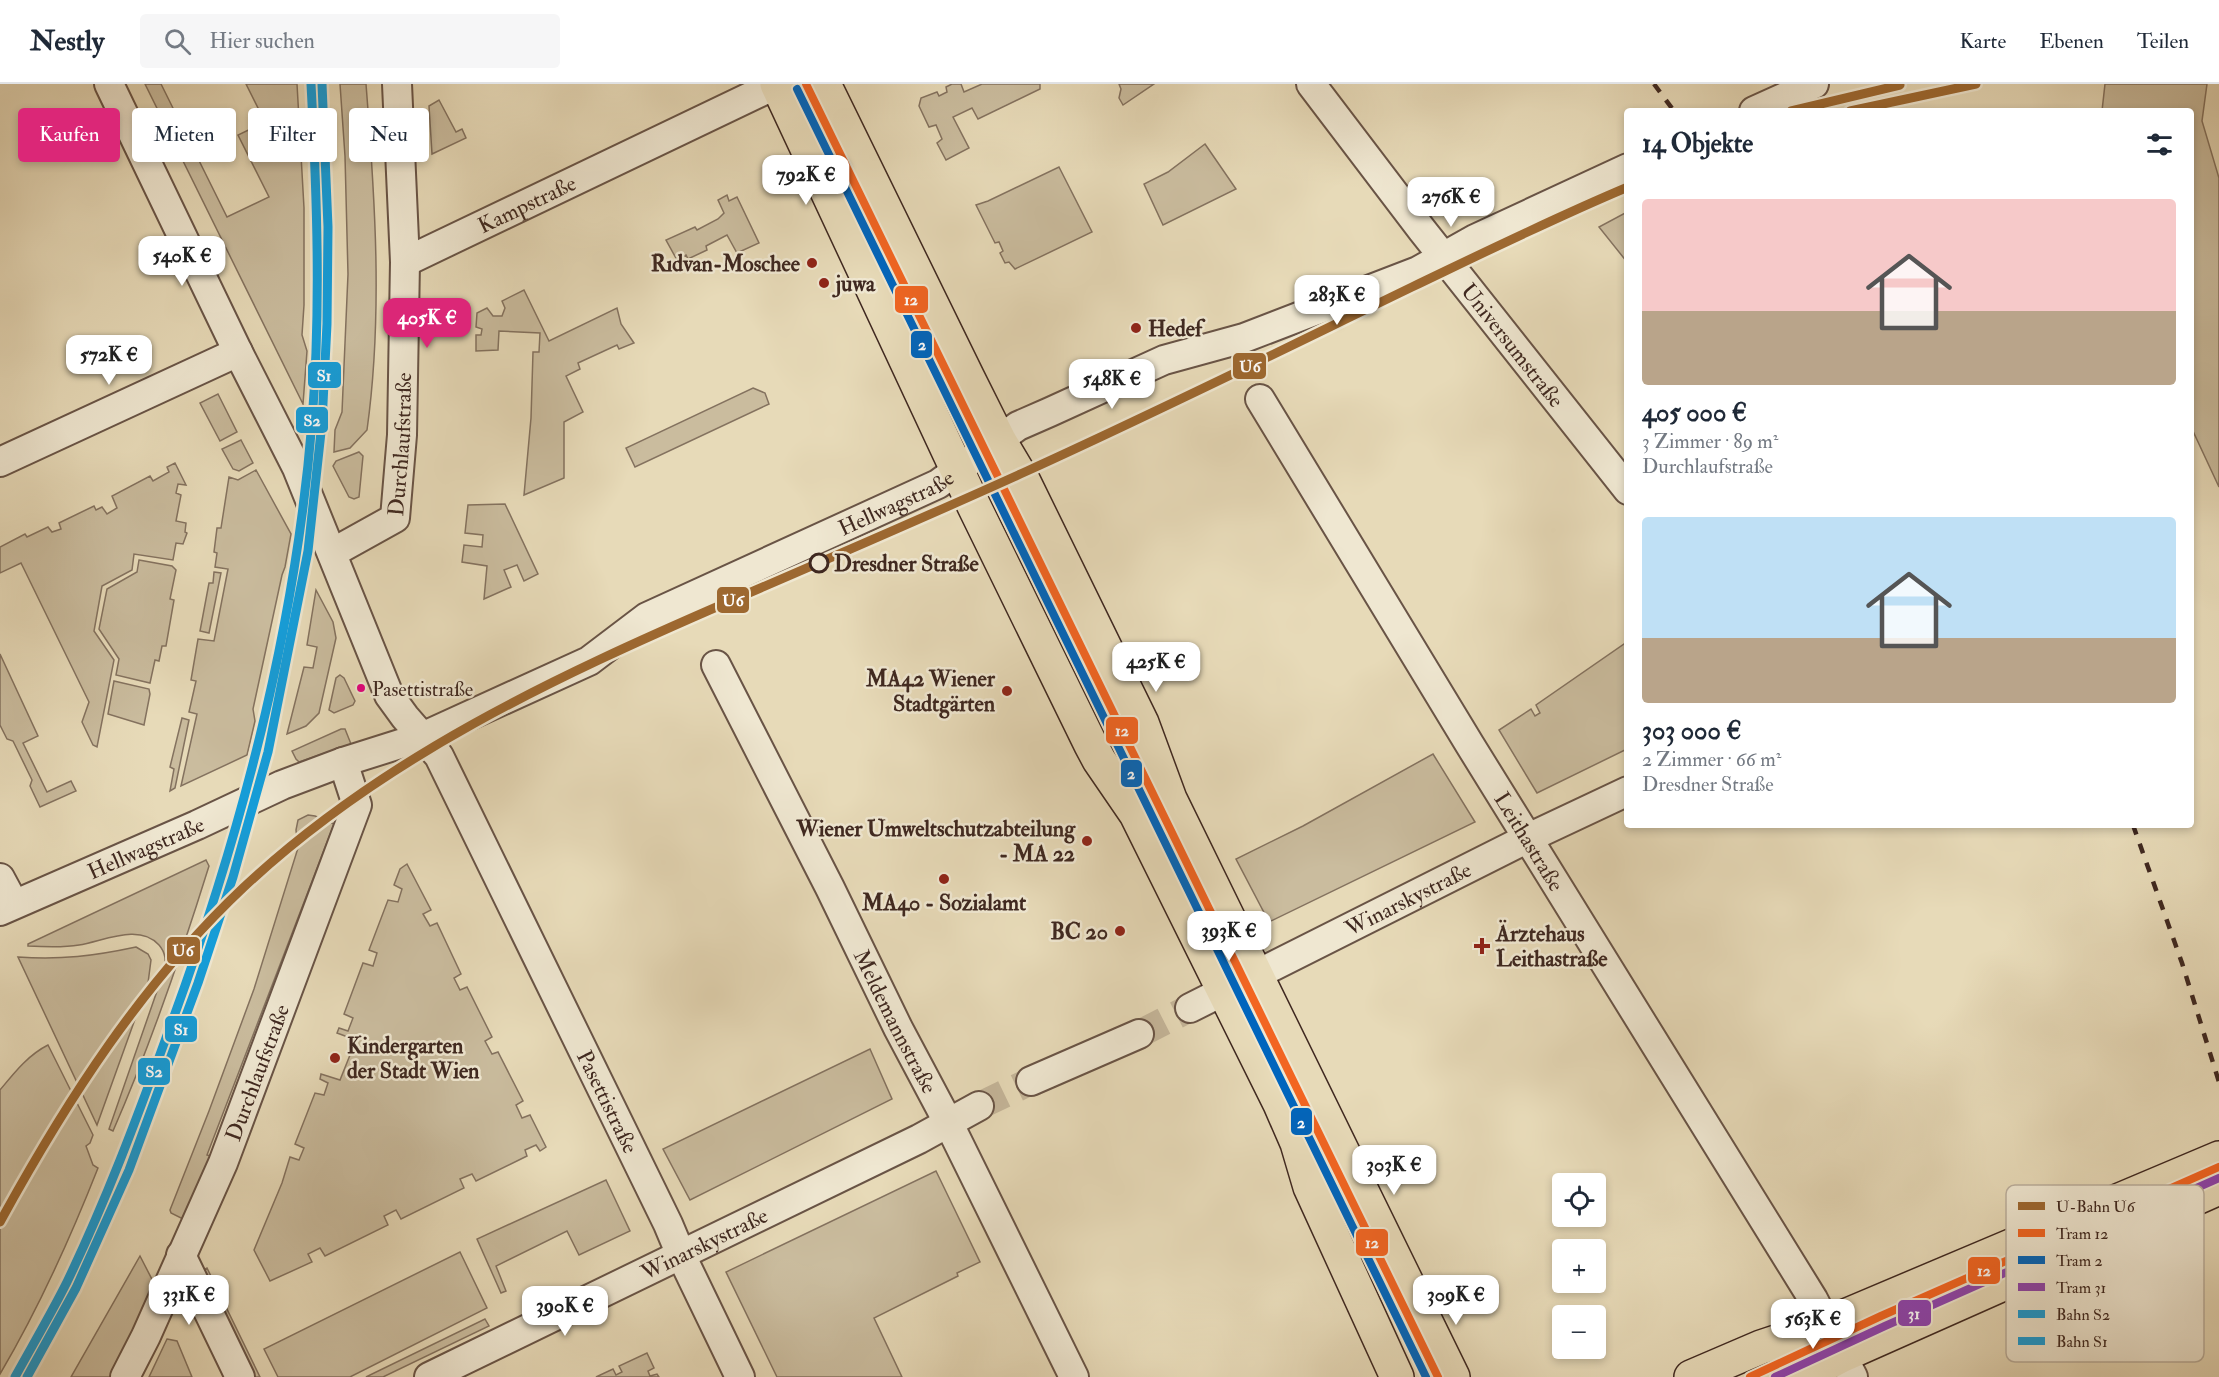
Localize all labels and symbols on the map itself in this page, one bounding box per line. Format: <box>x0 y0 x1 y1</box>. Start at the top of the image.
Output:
pin: 792K € <box>757 155 855 206</box>
street label: Kampstraße <box>474 169 581 240</box>
pin: 276K € <box>1402 177 1500 228</box>
pin: 540K € <box>133 236 231 287</box>
place label: Rıdvan-Moschee <box>651 250 801 278</box>
marker: Rıdvan-Moschee <box>805 256 819 270</box>
place label: juwa <box>832 270 876 298</box>
pin: 283K € <box>1288 275 1386 326</box>
marker: juwa <box>817 276 831 290</box>
street label: Universumstraße <box>1454 278 1570 413</box>
line badge: 12 <box>894 285 929 314</box>
text: 12 <box>904 290 918 310</box>
pin: 405K € <box>378 298 476 349</box>
place label: Hedef <box>1148 315 1206 343</box>
marker: Hedef <box>1129 321 1143 335</box>
line badge: 2 <box>910 330 933 359</box>
pin: 572K € <box>60 335 158 386</box>
text: 2 <box>918 335 926 355</box>
line badge: U6 <box>1232 352 1267 380</box>
text: U6 <box>1239 357 1263 377</box>
pin: 548K € <box>1063 359 1161 410</box>
line badge: S1 <box>307 361 342 389</box>
text: S1 <box>317 366 332 386</box>
street label: Durchlaufstraße <box>382 372 418 517</box>
line badge: S2 <box>295 406 329 434</box>
text: S2 <box>303 411 321 431</box>
street label: Hellwagstraße <box>834 464 960 543</box>
place label: Dresdner Straße <box>834 550 979 578</box>
marker: Dresdner Straße <box>809 553 829 573</box>
line badge: U6 <box>716 586 750 614</box>
text: U6 <box>722 591 746 611</box>
pin: 425K € <box>1107 642 1205 693</box>
place label: MA42 Wiener Stadtgärten <box>865 665 996 719</box>
place label: Pasettistraße <box>372 677 473 702</box>
marker: Pasettistraße <box>355 682 367 694</box>
marker: MA42 Wiener Stadtgärten <box>1000 684 1014 698</box>
line badge: 12 <box>1105 716 1139 745</box>
text: 12 <box>1115 721 1129 741</box>
line badge: 2 <box>1120 759 1143 788</box>
text: 2 <box>1127 764 1135 784</box>
street label: Leithastraße <box>1487 787 1570 897</box>
street label: Hellwagstraße <box>83 811 209 886</box>
place label: Wiener Umweltschutzabteilung - MA 22 <box>795 815 1076 868</box>
marker: Wiener Umweltschutzabteilung - MA 22 <box>1080 834 1094 848</box>
street label: Winarskystraße <box>1340 856 1476 943</box>
marker: MA40 - Sozialamt <box>937 872 951 886</box>
place label: MA40 - Sozialamt <box>861 889 1027 917</box>
pin: 393K € <box>1180 911 1278 962</box>
place label: BC 20 <box>1050 918 1108 946</box>
place label: Ärztehaus Leithastraße <box>1495 919 1608 973</box>
marker: BC 20 <box>1113 924 1127 938</box>
line badge: U6 <box>166 936 201 965</box>
marker: Ärztehaus Leithastraße <box>1473 937 1491 955</box>
text: U6 <box>172 941 196 961</box>
street label: Meldemannstraße <box>847 945 943 1098</box>
street label: Durchlaufstraße <box>219 1001 296 1145</box>
line badge: S1 <box>164 1015 198 1043</box>
text: S1 <box>174 1020 189 1040</box>
place label: Kindergarten der Stadt Wien <box>347 1032 480 1085</box>
street label: Pasettistraße <box>570 1046 644 1158</box>
marker: Kindergarten der Stadt Wien <box>328 1051 342 1065</box>
line badge: S2 <box>137 1057 171 1086</box>
text: S2 <box>145 1062 163 1082</box>
line badge: 2 <box>1290 1107 1313 1136</box>
text: 2 <box>1297 1113 1305 1133</box>
pin: 303K € <box>1345 1145 1443 1196</box>
legend <box>2006 1185 2204 1362</box>
text: U-Bahn U6 <box>2056 1197 2136 1217</box>
street label: Winarskystraße <box>636 1202 773 1287</box>
text: Tram 12 <box>2056 1224 2108 1244</box>
line badge: 12 <box>1355 1228 1389 1257</box>
text: 12 <box>1365 1233 1379 1253</box>
text: Tram 2 <box>2056 1251 2103 1271</box>
line badge: 12 <box>1967 1256 2001 1285</box>
text: 12 <box>1977 1261 1991 1281</box>
pin: 331K € <box>140 1275 238 1326</box>
pin: 309K € <box>1407 1275 1505 1326</box>
text: Tram 31 <box>2056 1278 2106 1298</box>
pin: 390K € <box>516 1286 614 1337</box>
pin: 563K € <box>1764 1299 1862 1350</box>
line badge: 31 <box>1897 1299 1932 1327</box>
text: 31 <box>1908 1304 1920 1324</box>
text: Bahn S2 <box>2056 1305 2110 1325</box>
text: Bahn S1 <box>2056 1332 2108 1352</box>

